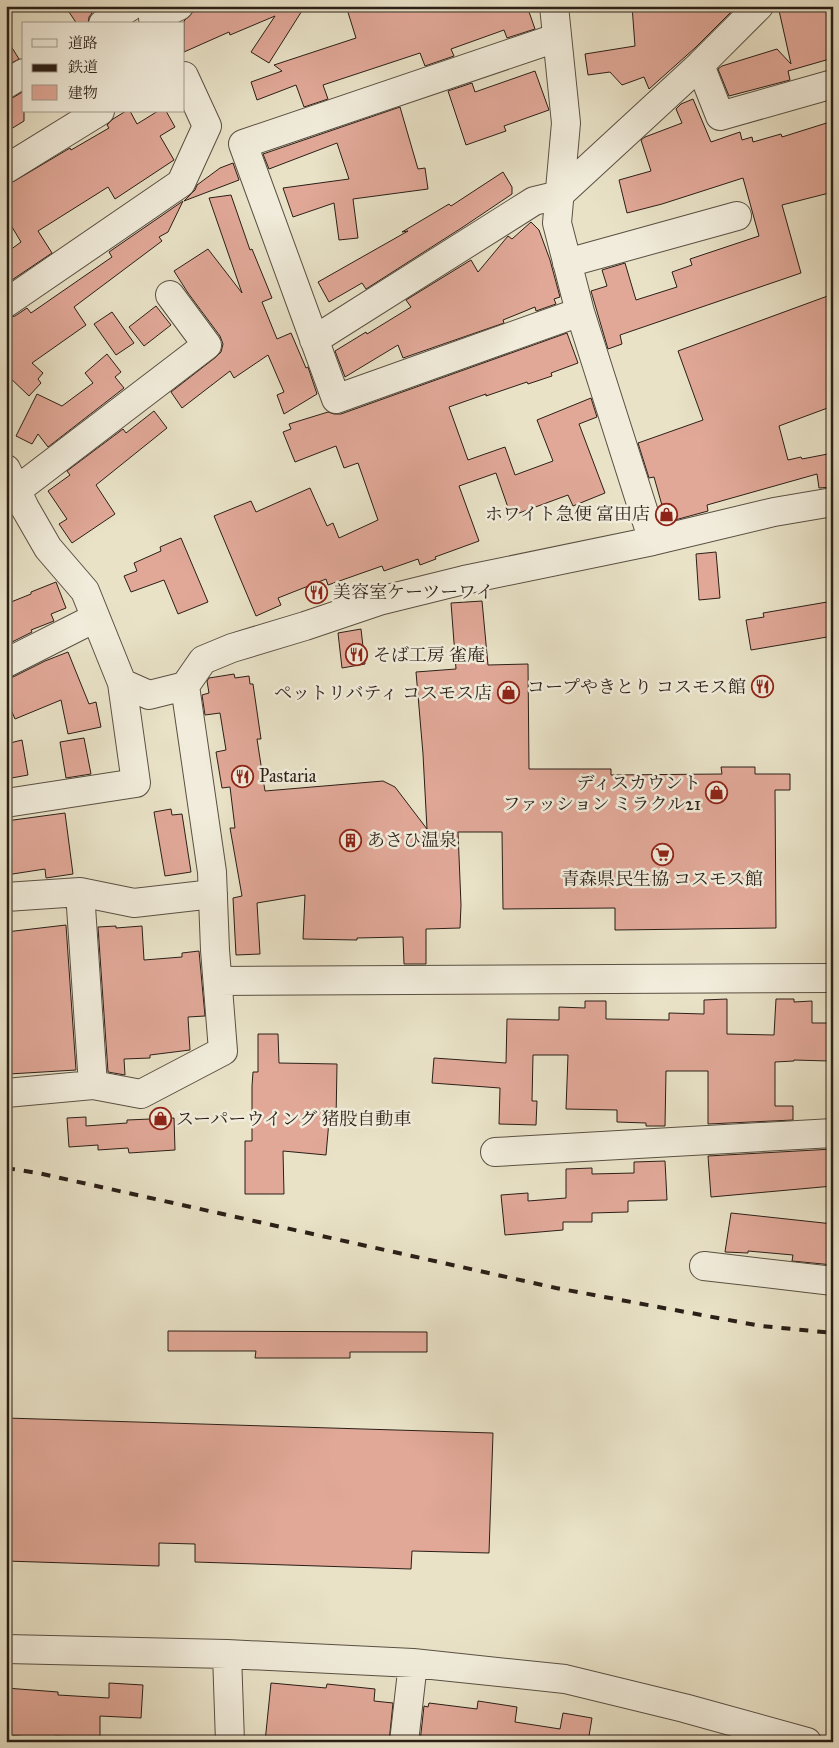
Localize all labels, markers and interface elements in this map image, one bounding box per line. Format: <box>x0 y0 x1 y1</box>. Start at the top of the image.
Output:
legend <box>22 22 185 112</box>
text: 道路 <box>68 34 98 52</box>
text: 鉄道 <box>68 58 98 76</box>
text: 建物 <box>68 84 98 102</box>
shop icon: ホワイト急便 富田店 <box>654 502 678 526</box>
place label: ホワイト急便 富田店 <box>485 503 650 525</box>
restaurant icon: 美容室ケーツーワイ <box>305 580 329 604</box>
place label: 美容室ケーツーワイ <box>333 581 494 603</box>
restaurant icon: そば工房 雀庵 <box>345 643 369 667</box>
place label: そば工房 雀庵 <box>373 644 485 666</box>
restaurant icon: コープやきとり コスモス館 <box>750 675 774 699</box>
place label: コープやきとり コスモス館 <box>527 676 746 698</box>
shop icon: ペットリバティ コスモス店 <box>496 681 520 705</box>
place label: ペットリバティ コスモス店 <box>274 682 492 704</box>
restaurant icon: Pastaria <box>231 764 255 788</box>
place label: Pastaria <box>259 765 317 787</box>
place label: ディスカウント ファッション ミラクル21 <box>502 772 701 815</box>
shop icon: ディスカウント ファッション ミラクル21 <box>705 781 729 805</box>
building icon: あさひ温泉 <box>339 828 363 852</box>
place label: あさひ温泉 <box>367 829 457 851</box>
supermarket icon: 青森県民生協 コスモス館 <box>650 842 674 866</box>
place label: 青森県民生協 コスモス館 <box>561 868 763 890</box>
shop icon: スーパーウイング 猪股自動車 <box>148 1107 172 1131</box>
place label: スーパーウイング 猪股自動車 <box>176 1108 411 1130</box>

